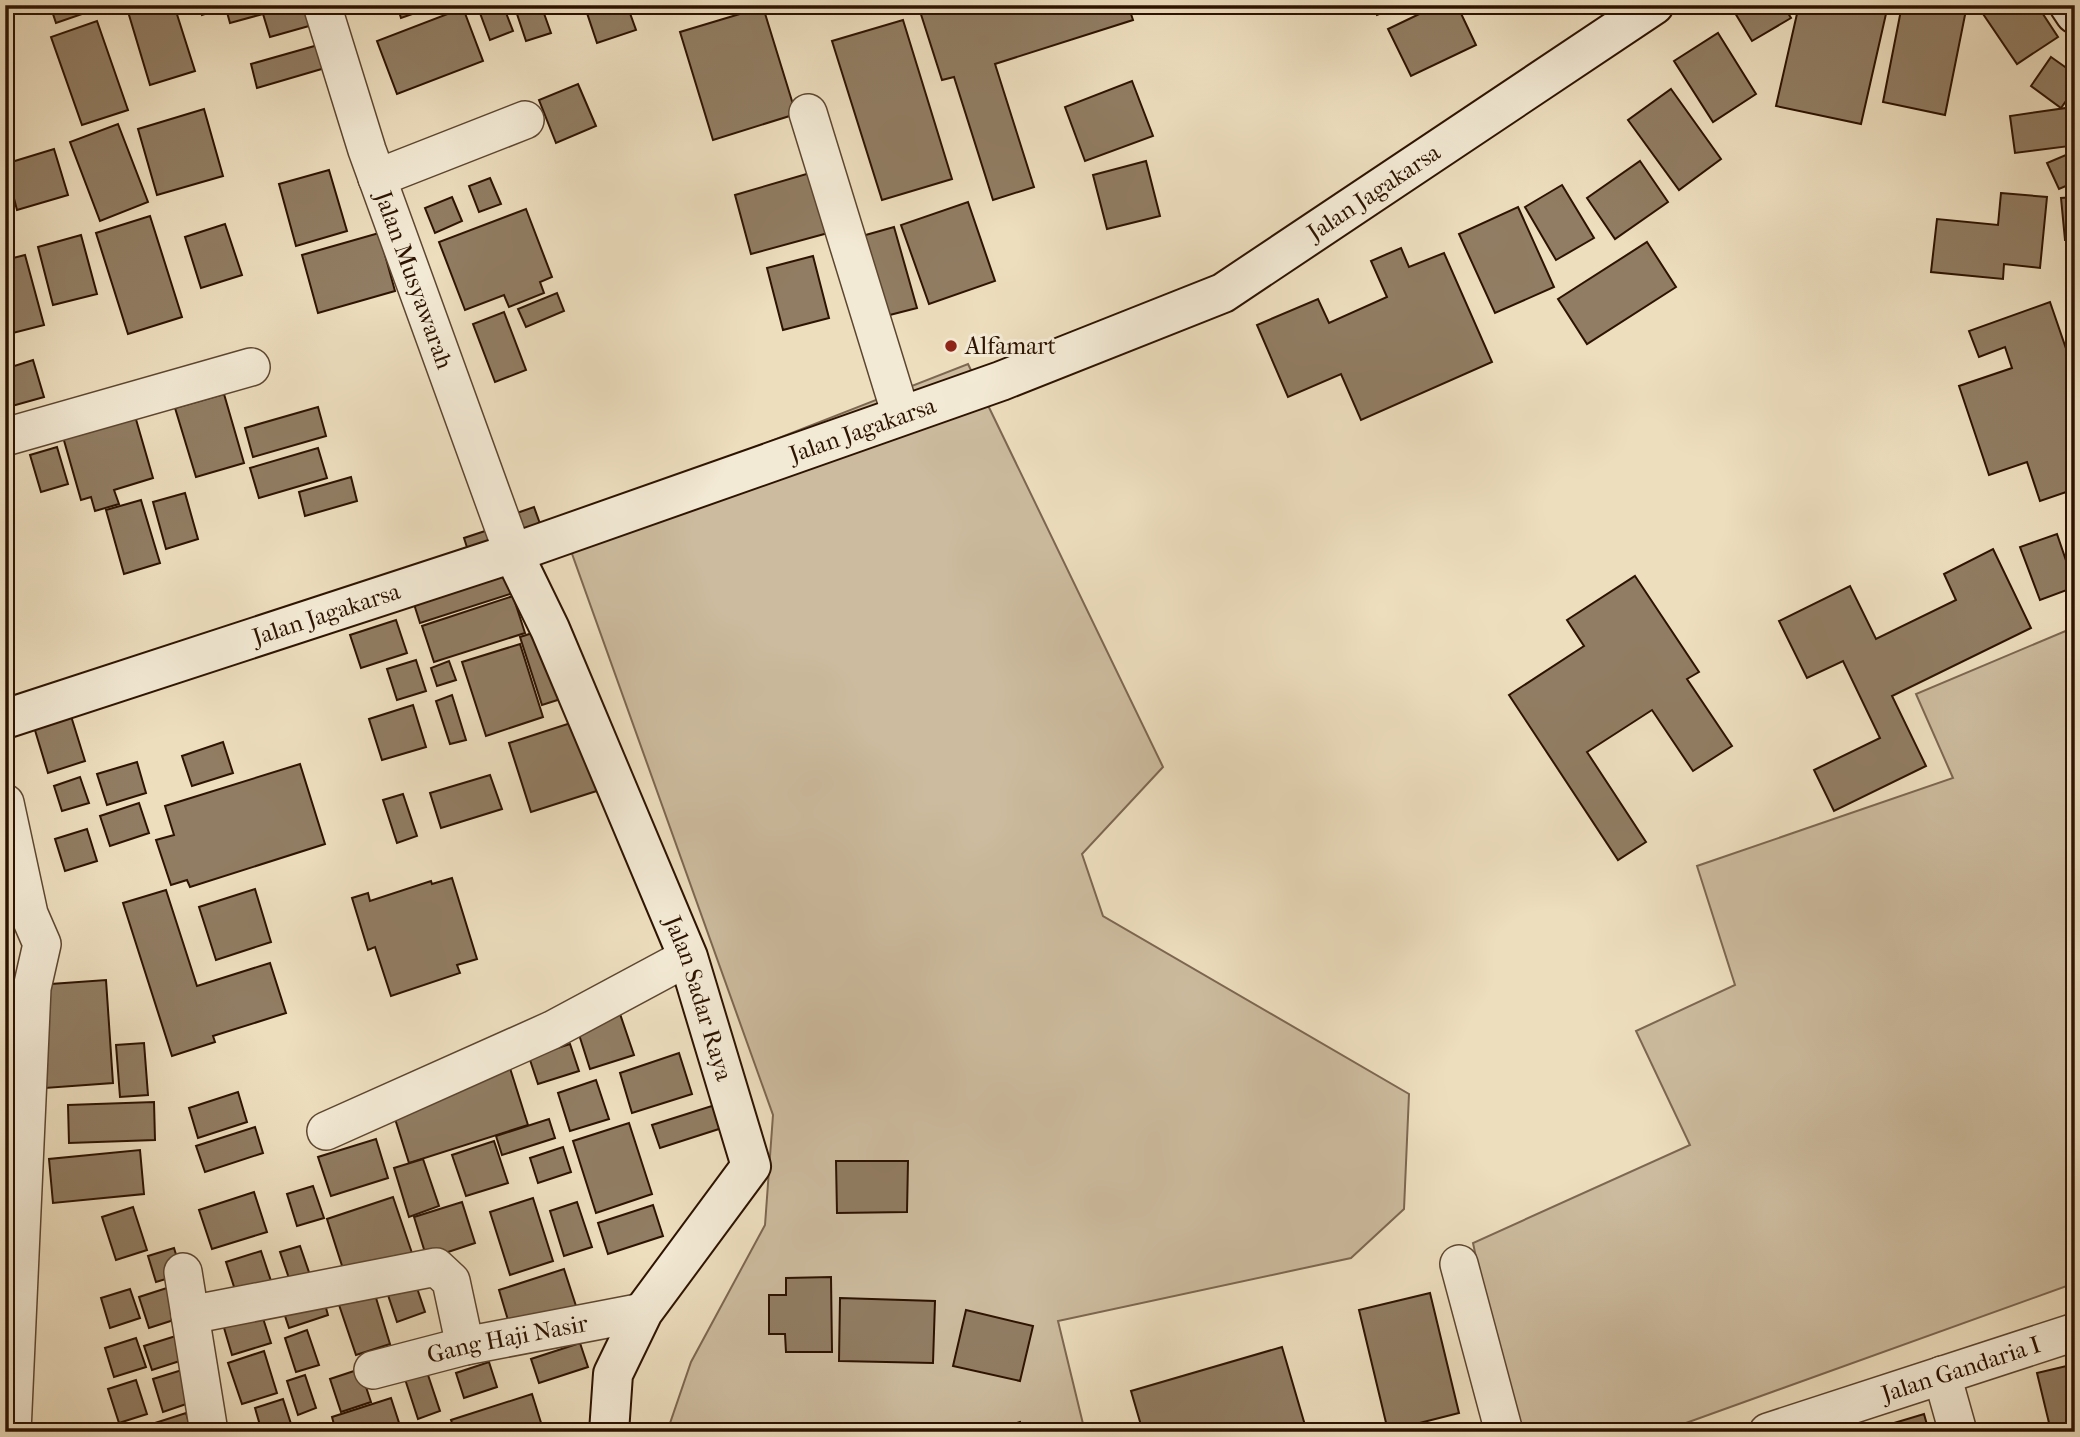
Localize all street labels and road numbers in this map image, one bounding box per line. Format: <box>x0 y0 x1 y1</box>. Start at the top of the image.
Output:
street label: Jalan Jagakarsa <box>1300 137 1446 248</box>
street label: Jalan Musyawarah <box>368 185 459 373</box>
street label: Jalan Jagakarsa <box>784 391 940 469</box>
street label: Jalan Jagakarsa <box>247 577 404 652</box>
street label: Jalan Sadar Raya <box>658 910 739 1085</box>
street label: Gang Haji Nasir <box>424 1309 591 1369</box>
street label: Jalan Gandaria I <box>1876 1330 2044 1409</box>

